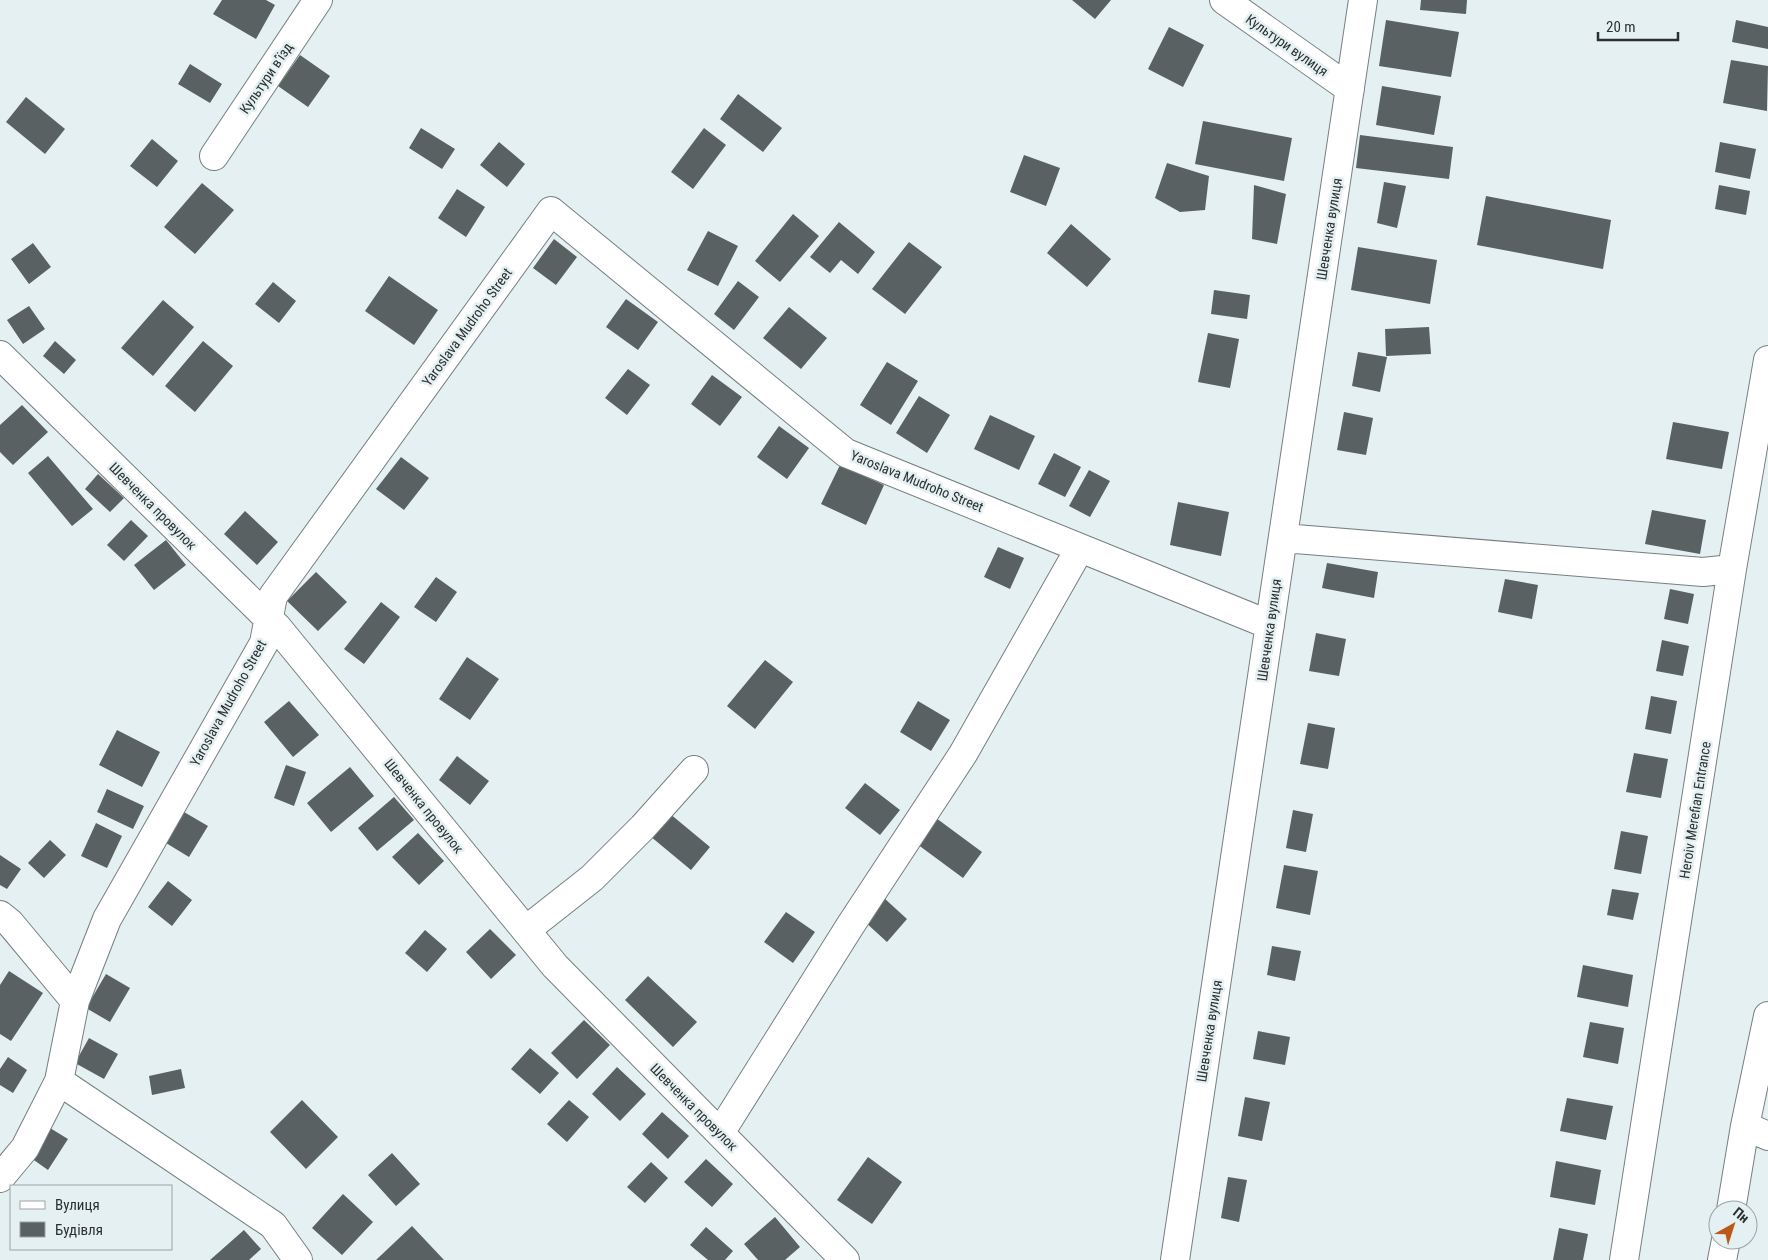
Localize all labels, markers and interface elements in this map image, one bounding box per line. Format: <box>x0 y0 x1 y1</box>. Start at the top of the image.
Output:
scale bar <box>1598 10 1678 42</box>
street label: Культури вулиця <box>1243 11 1331 79</box>
text: 20 m <box>1606 18 1636 36</box>
street label: Культури в’їзд <box>236 39 296 117</box>
street label: Шевченка вулиця <box>1313 177 1345 281</box>
street label: Yaroslava Mudroho Street <box>419 265 515 389</box>
street label: Yaroslava Mudroho Street <box>848 447 986 515</box>
street label: Шевченка провулок <box>106 459 200 553</box>
street label: Шевченка вулиця <box>1254 578 1284 682</box>
street label: Yaroslava Mudroho Street <box>187 637 269 769</box>
street label: Heroiv Merefian Entrance <box>1676 740 1714 880</box>
street label: Шевченка провулок <box>381 756 467 857</box>
street label: Шевченка вулиця <box>1193 979 1225 1083</box>
street label: Шевченка провулок <box>647 1060 741 1154</box>
legend <box>10 1185 172 1250</box>
text: Вулиця <box>55 1196 100 1214</box>
north arrow <box>1708 1200 1758 1250</box>
text: Пн <box>1730 1204 1752 1226</box>
text: Будівля <box>55 1221 103 1239</box>

